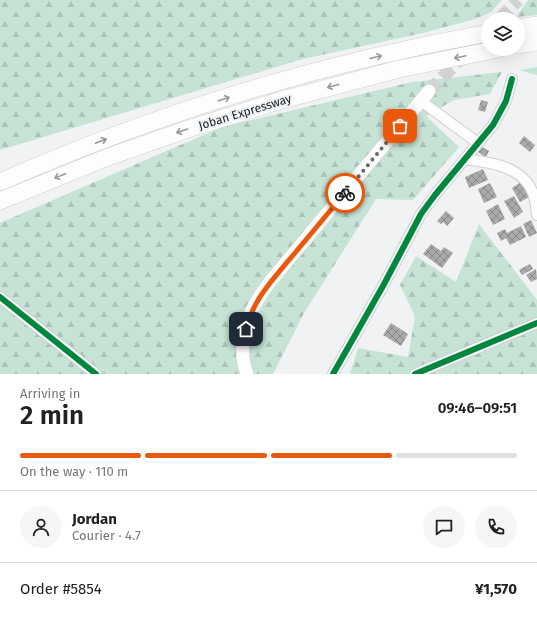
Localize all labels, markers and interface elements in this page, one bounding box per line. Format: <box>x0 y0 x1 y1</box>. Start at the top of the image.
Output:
map controls <box>481 12 525 56</box>
button: layers <box>481 12 525 56</box>
one-way arrow <box>370 53 383 60</box>
one-way arrow <box>454 53 467 61</box>
one-way arrow <box>327 83 340 90</box>
street label: Joban Expressway <box>197 91 293 133</box>
one-way arrow <box>217 95 230 102</box>
pin <box>383 109 417 143</box>
icon: bag <box>389 115 411 137</box>
one-way arrow <box>176 128 188 136</box>
one-way arrow <box>95 137 107 145</box>
one-way arrow <box>54 172 66 180</box>
courier <box>325 173 365 213</box>
icon: bike <box>334 182 356 204</box>
pin <box>229 312 263 346</box>
icon: home <box>235 318 257 340</box>
text: Arriving in <box>20 386 80 401</box>
text: 09:46–09:51 <box>438 399 517 417</box>
text: 2 min <box>20 400 84 431</box>
text: On the way · 110 m <box>20 464 128 479</box>
button: person <box>20 506 62 548</box>
button: chat <box>423 506 465 548</box>
button: phone <box>475 506 517 548</box>
text: Jordan <box>72 510 117 528</box>
text: Courier · 4.7 <box>72 528 141 543</box>
text: Order #5854 <box>20 580 102 598</box>
text: ¥1,570 <box>475 580 517 598</box>

